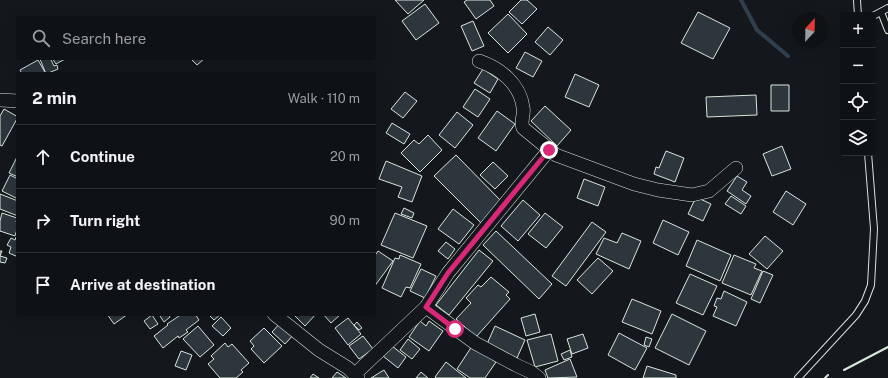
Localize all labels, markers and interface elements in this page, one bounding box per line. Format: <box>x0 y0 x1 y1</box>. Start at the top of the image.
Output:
north arrow <box>792 12 828 48</box>
map controls <box>840 12 876 156</box>
button: + <box>840 12 876 48</box>
search box <box>16 16 376 60</box>
icon: search <box>30 27 52 49</box>
text: Search here <box>62 30 146 47</box>
button: − <box>840 48 876 84</box>
button: locate <box>840 84 876 120</box>
text: 2 min <box>32 88 77 108</box>
text: Walk · 110 m <box>288 91 360 106</box>
button: layers <box>840 120 876 156</box>
route end <box>540 141 558 159</box>
icon: ahead <box>32 146 54 168</box>
text: Continue <box>70 148 135 165</box>
text: 20 m <box>330 149 360 164</box>
icon: right <box>32 210 54 232</box>
text: Turn right <box>70 212 140 229</box>
text: 90 m <box>330 213 360 228</box>
icon: arrive <box>32 274 54 296</box>
text: Arrive at destination <box>70 276 215 293</box>
route start <box>446 320 464 338</box>

